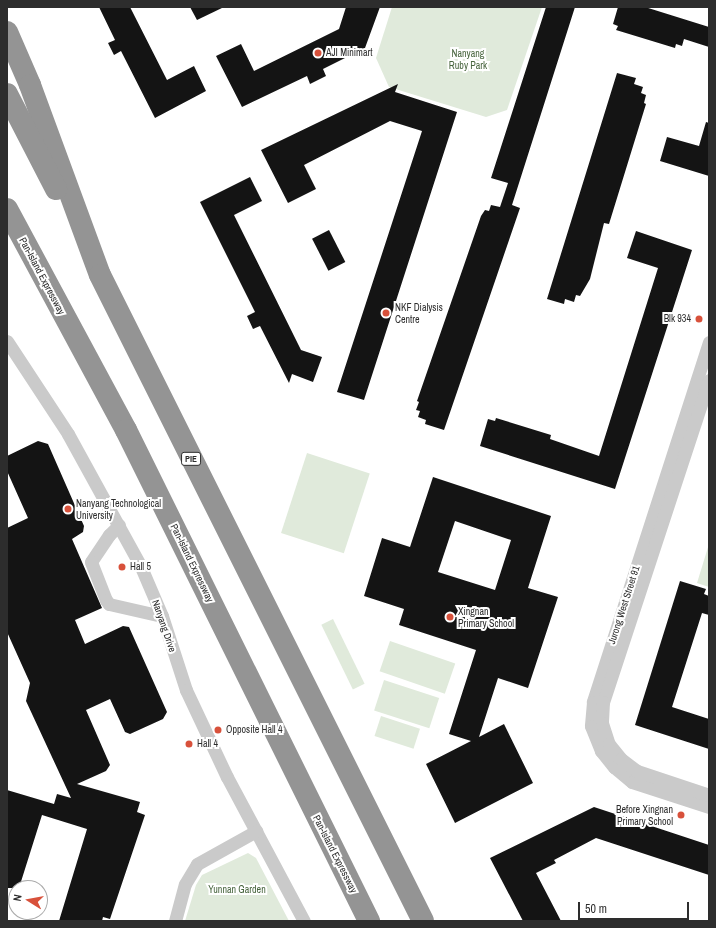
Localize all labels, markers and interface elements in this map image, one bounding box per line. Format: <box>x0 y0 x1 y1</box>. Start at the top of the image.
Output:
place label: AJI Minimart <box>326 47 372 59</box>
park label: Nanyang Ruby Park <box>449 47 487 70</box>
marker: AJI Minimart <box>313 48 323 58</box>
street label: Pan-Island Expressway <box>17 235 67 317</box>
place label: NKF Dialysis Centre <box>395 301 443 324</box>
marker: NKF Dialysis Centre <box>380 307 392 319</box>
place label: Blk 934 <box>664 313 691 325</box>
marker: Blk 934 <box>694 314 704 324</box>
road number: PIE <box>181 452 201 466</box>
place label: Nanyang Technological University <box>76 497 161 520</box>
marker: Nanyang Technological University <box>63 504 73 514</box>
street label: Pan-Island Expressway <box>168 522 216 604</box>
place label: Hall 5 <box>130 561 151 573</box>
marker: Hall 5 <box>117 562 127 572</box>
street label: Jurong West Street 91 <box>606 564 642 646</box>
street label: Nanyang Drive <box>149 598 179 654</box>
place label: Xingnan Primary School <box>458 605 514 628</box>
marker: Xingnan Primary School <box>445 612 455 622</box>
place label: Opposite Hall 4 <box>226 724 283 736</box>
marker: Opposite Hall 4 <box>213 725 223 735</box>
place label: Hall 4 <box>197 738 218 750</box>
marker: Hall 4 <box>184 739 194 749</box>
place label: Before Xingnan Primary School <box>616 803 673 826</box>
marker: Before Xingnan Primary School <box>676 810 686 820</box>
street label: Pan-Island Expressway <box>310 813 360 895</box>
north arrow <box>8 880 48 920</box>
park label: Yunnan Garden <box>208 884 266 896</box>
text: N <box>10 893 25 902</box>
scale bar <box>580 894 691 920</box>
text: 50 m <box>585 901 607 917</box>

